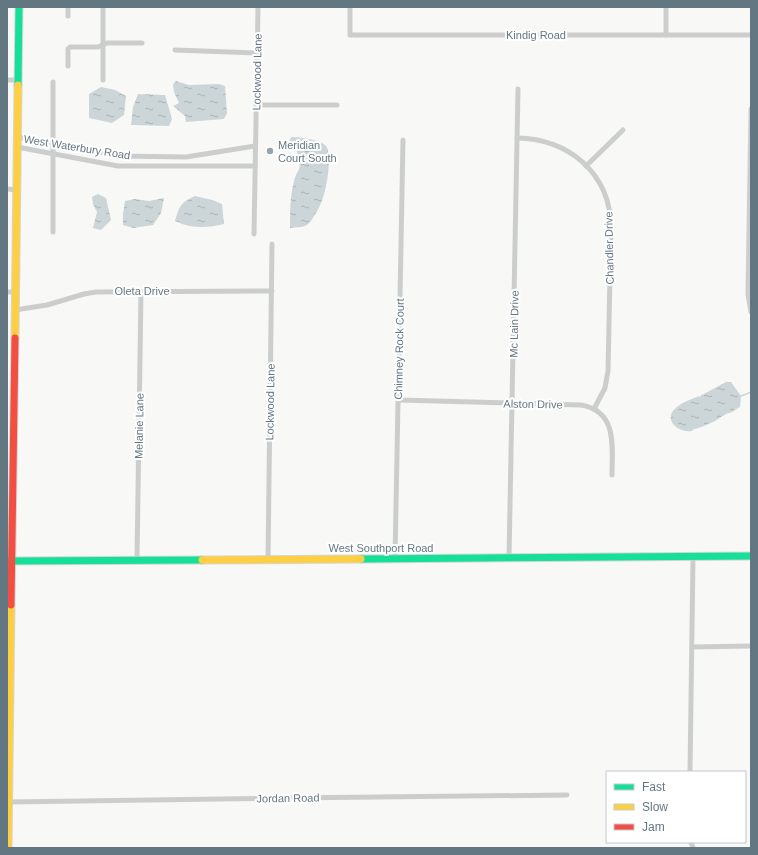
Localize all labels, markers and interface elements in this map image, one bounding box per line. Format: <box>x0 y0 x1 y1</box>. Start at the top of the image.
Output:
street label: Kindig Road <box>506 29 566 41</box>
street label: Lockwood Lane <box>250 33 264 111</box>
street label: West Waterbury Road <box>23 133 131 161</box>
place label: Meridian Court South <box>278 139 337 164</box>
marker: Meridian Court South <box>265 146 275 156</box>
street label: Chandler Drive <box>602 211 616 285</box>
street label: Oleta Drive <box>114 285 170 297</box>
street label: Mc Lain Drive <box>507 290 521 358</box>
street label: Chimney Rock Court <box>392 298 406 400</box>
street label: Lockwood Lane <box>263 363 277 441</box>
street label: Melanie Lane <box>132 393 146 459</box>
street label: Alston Drive <box>503 397 563 411</box>
street label: West Southport Road <box>329 542 433 554</box>
legend <box>606 771 746 843</box>
text: Fast <box>642 780 666 794</box>
street label: Jordan Road <box>256 791 320 805</box>
text: Slow <box>642 800 668 814</box>
text: Jam <box>642 820 665 834</box>

